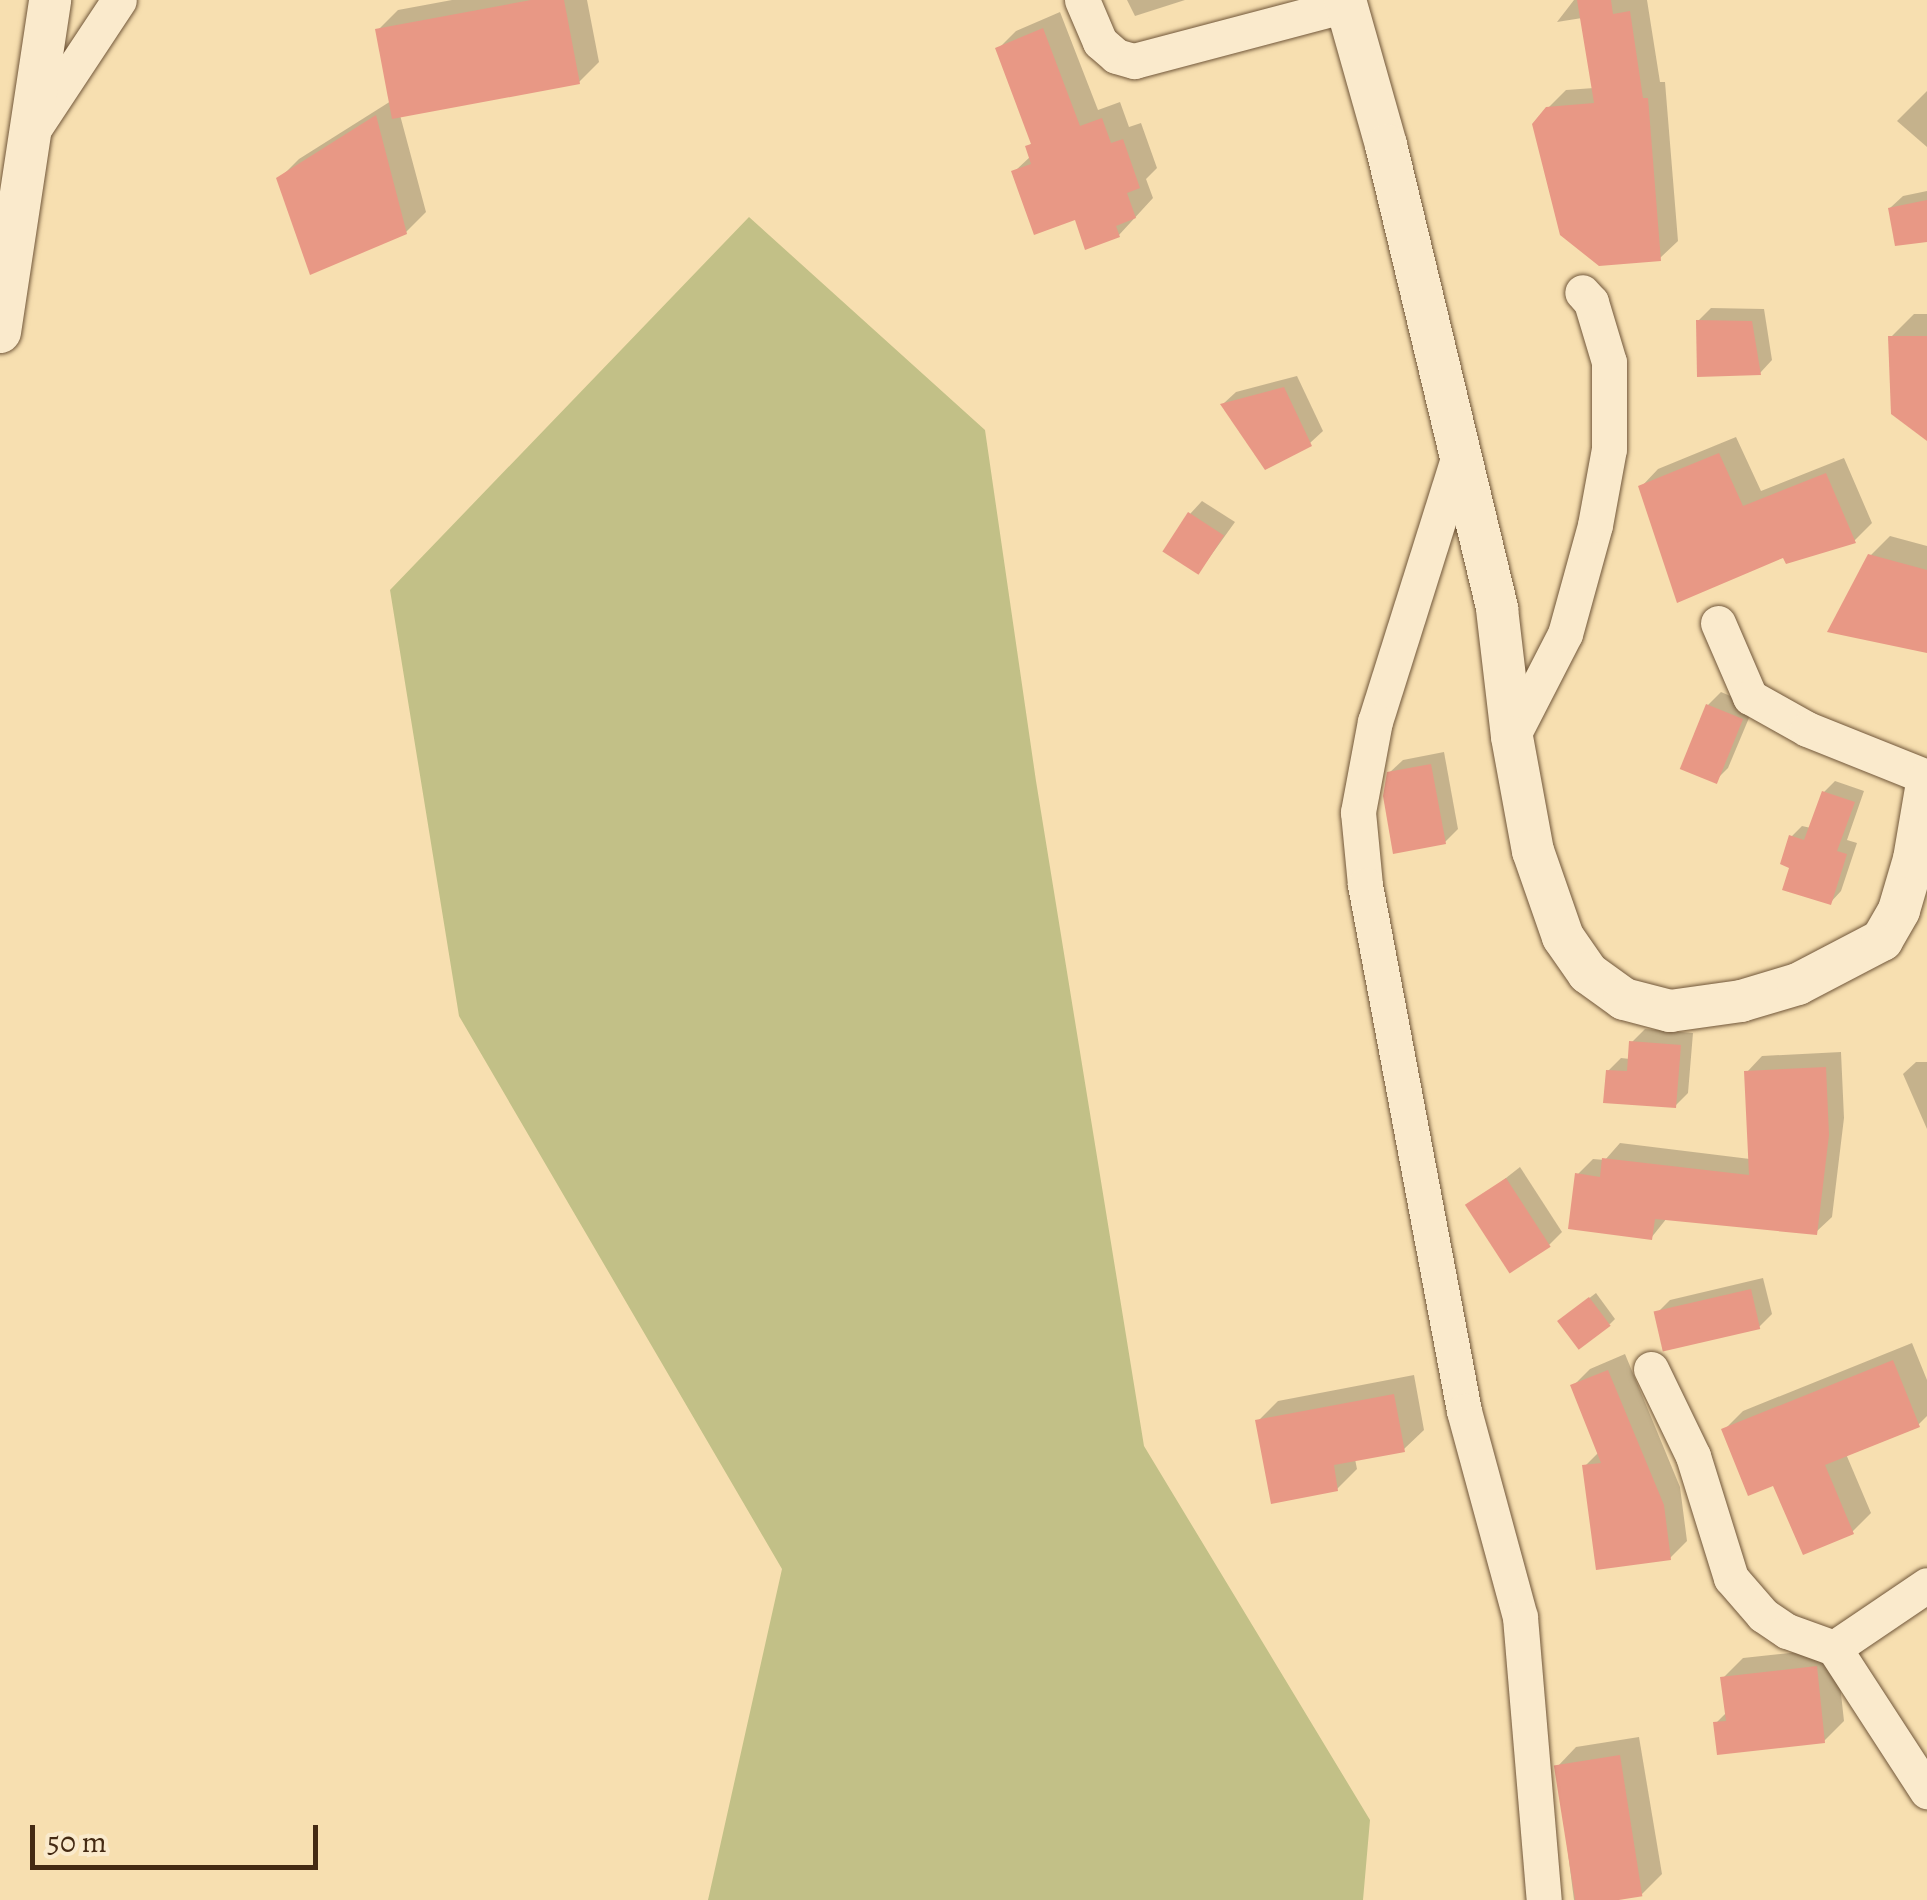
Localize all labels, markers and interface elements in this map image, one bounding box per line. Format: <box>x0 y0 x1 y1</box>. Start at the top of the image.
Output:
scale bar <box>35 1805 322 1867</box>
text: 50 m <box>47 1822 107 1862</box>

